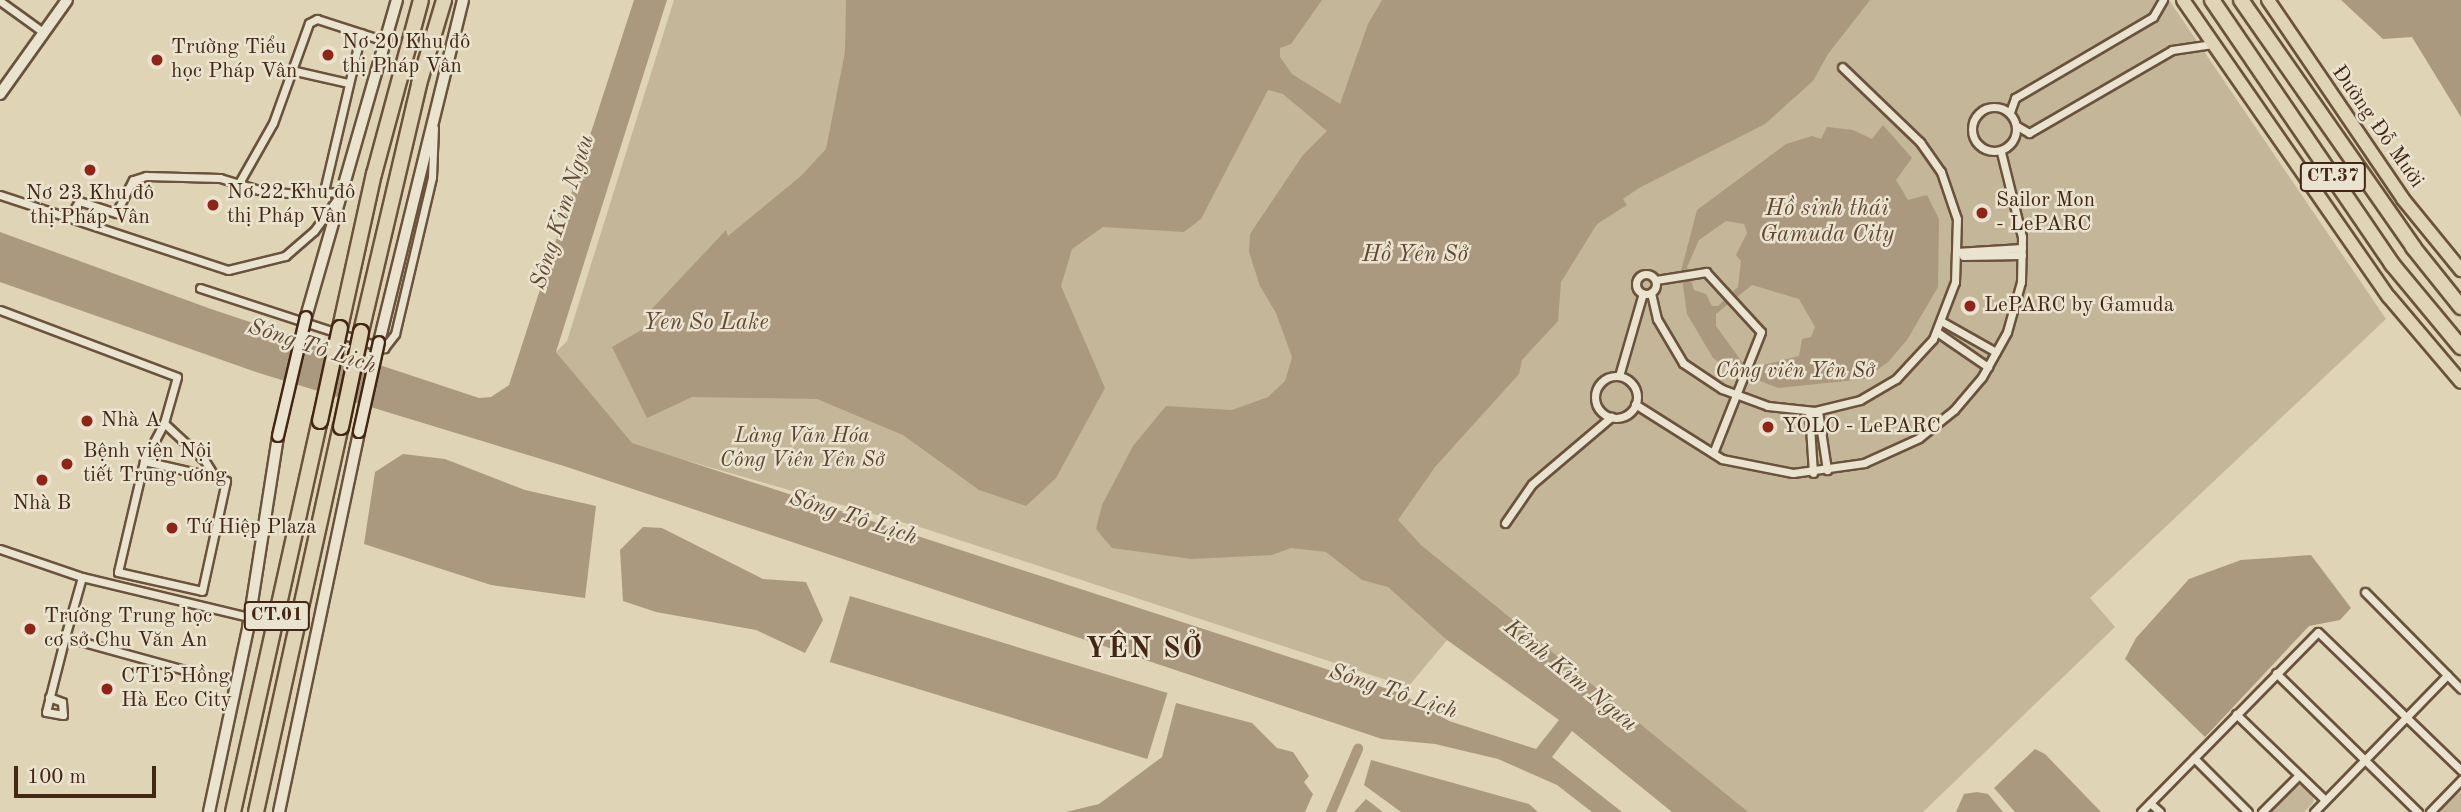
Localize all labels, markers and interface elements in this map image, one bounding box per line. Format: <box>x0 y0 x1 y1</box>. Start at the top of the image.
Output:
place label: Nơ 20 Khu đô thị Pháp Vân <box>342 30 470 80</box>
place label: Trường Tiểu học Pháp Vân <box>171 35 297 85</box>
marker: Nơ 20 Khu đô thị Pháp Vân <box>320 47 336 63</box>
marker: Trường Tiểu học Pháp Vân <box>149 52 165 68</box>
street label: Đường Đỗ Mười <box>2325 61 2429 193</box>
water label: Sông Kim Ngưu <box>525 131 601 293</box>
marker: Nơ 23 Khu đô thị Pháp Vân <box>82 162 98 178</box>
road number: CT.37 <box>2300 162 2366 192</box>
place label: Nơ 22 Khu đô thị Pháp Vân <box>227 180 355 230</box>
place label: Nơ 23 Khu đô thị Pháp Vân <box>26 181 154 231</box>
place label: Sailor Mon - LePARC <box>1996 188 2095 238</box>
water label: Hồ sinh thái Gamuda City <box>1760 195 1894 249</box>
marker: Nơ 22 Khu đô thị Pháp Vân <box>205 197 221 213</box>
marker: Sailor Mon - LePARC <box>1974 205 1990 221</box>
water label: Hồ Yên Sở <box>1362 241 1468 269</box>
place label: LePARC by Gamuda <box>1984 293 2174 319</box>
marker: LePARC by Gamuda <box>1962 298 1978 314</box>
water label: Yen So Lake <box>643 309 769 337</box>
water label: Sông Tô Lịch <box>244 313 380 381</box>
park label: Công viên Yên Sở <box>1715 359 1875 385</box>
place label: Nhà A <box>101 408 161 434</box>
marker: Nhà A <box>79 413 95 429</box>
place label: YOLO - LePARC <box>1782 414 1941 440</box>
marker: YOLO - LePARC <box>1760 419 1776 435</box>
park label: Làng Văn Hóa Công Viên Yên Sở <box>720 424 884 474</box>
place label: Bệnh viện Nội tiết Trung ương <box>83 439 227 489</box>
marker: Bệnh viện Nội tiết Trung ương <box>57 454 77 474</box>
marker: Nhà B <box>34 472 50 488</box>
water label: Sông Tô Lịch <box>785 484 921 552</box>
place label: Nhà B <box>13 491 71 517</box>
place label: Tứ Hiệp Plaza <box>186 515 317 541</box>
marker: Tứ Hiệp Plaza <box>164 520 180 536</box>
road number: CT.01 <box>244 600 310 632</box>
place label: Trường Trung học cơ sở Chu Văn An <box>44 604 212 654</box>
water label: Kênh Kim Ngưu <box>1498 614 1642 738</box>
marker: Trường Trung học cơ sở Chu Văn An <box>22 621 38 637</box>
district label: YÊN SỞ <box>1087 633 1203 667</box>
water label: Sông Tô Lịch <box>1325 658 1461 726</box>
place label: CT15 Hồng Hà Eco City <box>121 664 232 714</box>
marker: CT15 Hồng Hà Eco City <box>99 681 115 697</box>
scale bar <box>18 752 159 796</box>
text: 100 m <box>27 767 86 788</box>

